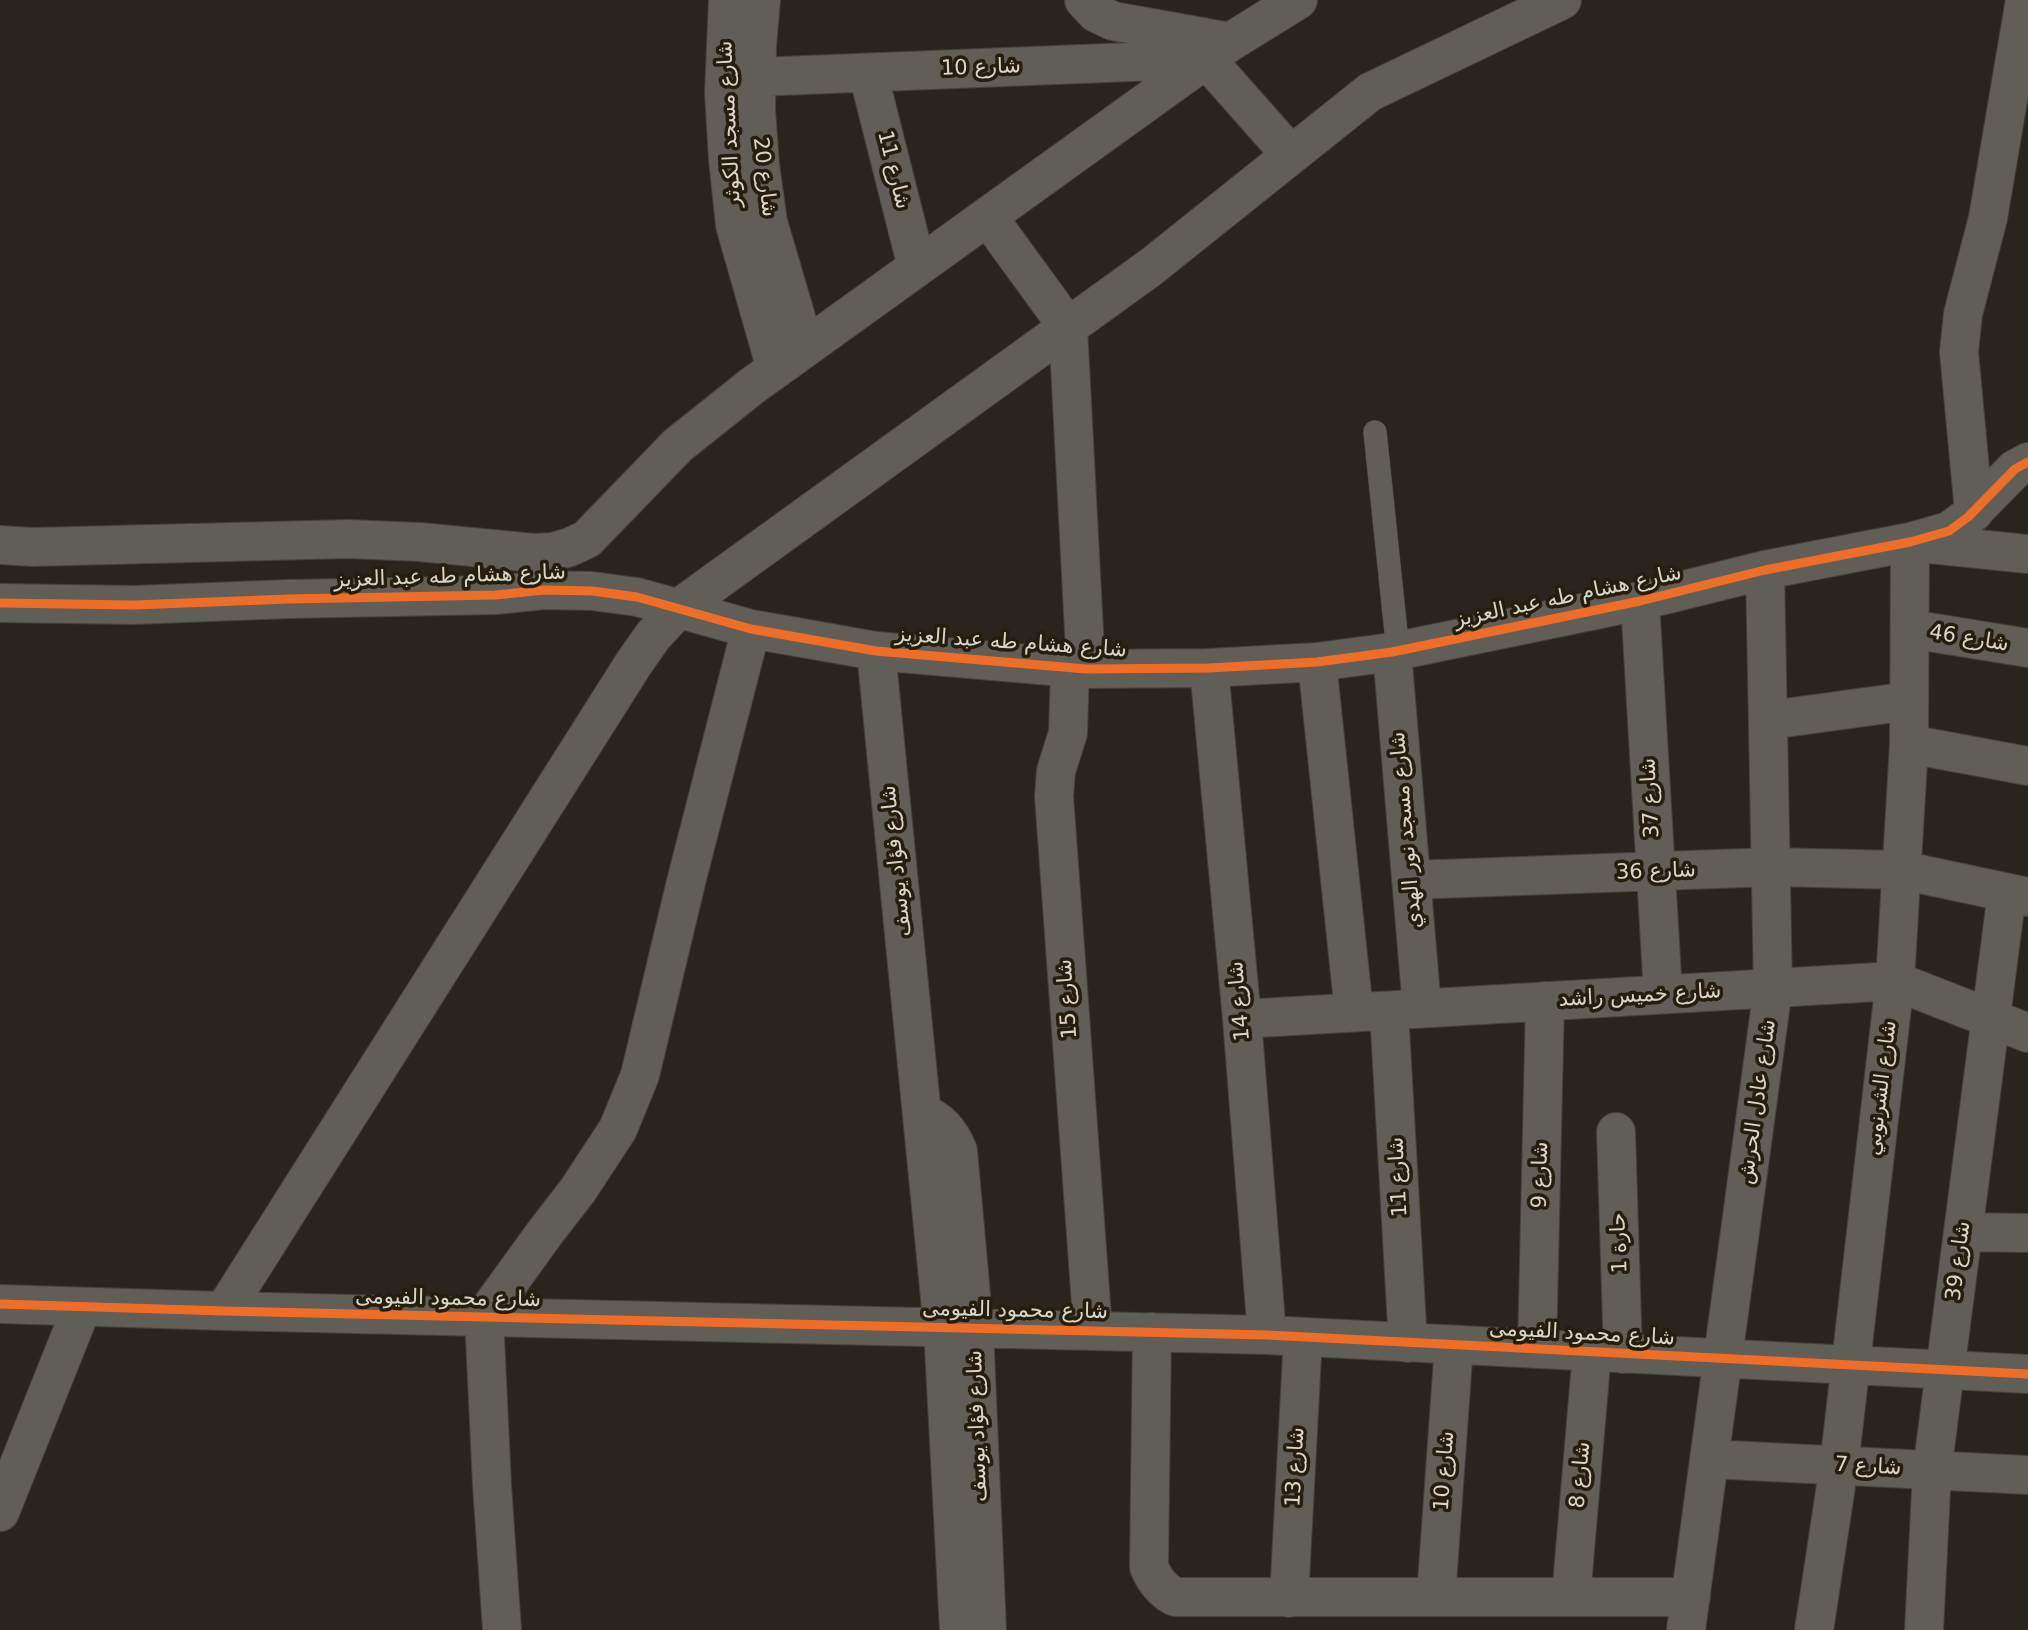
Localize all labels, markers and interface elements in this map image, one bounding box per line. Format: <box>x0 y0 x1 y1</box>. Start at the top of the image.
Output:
street label: شارع مسجد الكوثر <box>713 40 747 208</box>
street label: شارع 10 <box>941 54 1021 82</box>
street label: شارع 11 <box>871 128 915 212</box>
street label: شارع 20 <box>747 136 781 218</box>
street label: شارع هشام طه عبد العزيز <box>334 560 566 594</box>
street label: شارع هشام طه عبد العزيز <box>1452 561 1684 633</box>
street label: شارع 46 <box>1927 620 2011 658</box>
street label: شارع هشام طه عبد العزيز <box>894 622 1128 664</box>
street label: شارع مسجد نور الهدي <box>1386 731 1428 929</box>
street label: شارع 37 <box>1636 757 1666 839</box>
street label: شارع فؤاد يوسف <box>877 784 917 938</box>
street label: شارع 36 <box>1616 858 1696 886</box>
street label: شارع 15 <box>1053 958 1083 1040</box>
street label: شارع 14 <box>1224 960 1256 1042</box>
street label: شارع خميس راشد <box>1558 979 1722 1013</box>
street label: شارع عادل الحرش <box>1734 1018 1782 1186</box>
street label: شارع الشرنوبي <box>1861 1019 1903 1157</box>
street label: شارع 11 <box>1384 1136 1414 1218</box>
street label: شارع 9 <box>1528 1141 1554 1209</box>
street label: حارة 1 <box>1606 1212 1634 1274</box>
street label: شارع 39 <box>1942 1220 1976 1302</box>
street label: شارع محمود الفيومى <box>355 1285 541 1313</box>
street label: شارع محمود الفيومى <box>922 1297 1108 1325</box>
street label: شارع محمود الفيومى <box>1488 1317 1676 1351</box>
street label: شارع فؤاد يوسف <box>963 1350 993 1502</box>
street label: شارع 13 <box>1281 1426 1311 1508</box>
street label: شارع 10 <box>1430 1430 1460 1512</box>
street label: شارع 8 <box>1566 1441 1596 1509</box>
street label: شارع 7 <box>1834 1453 1902 1481</box>

